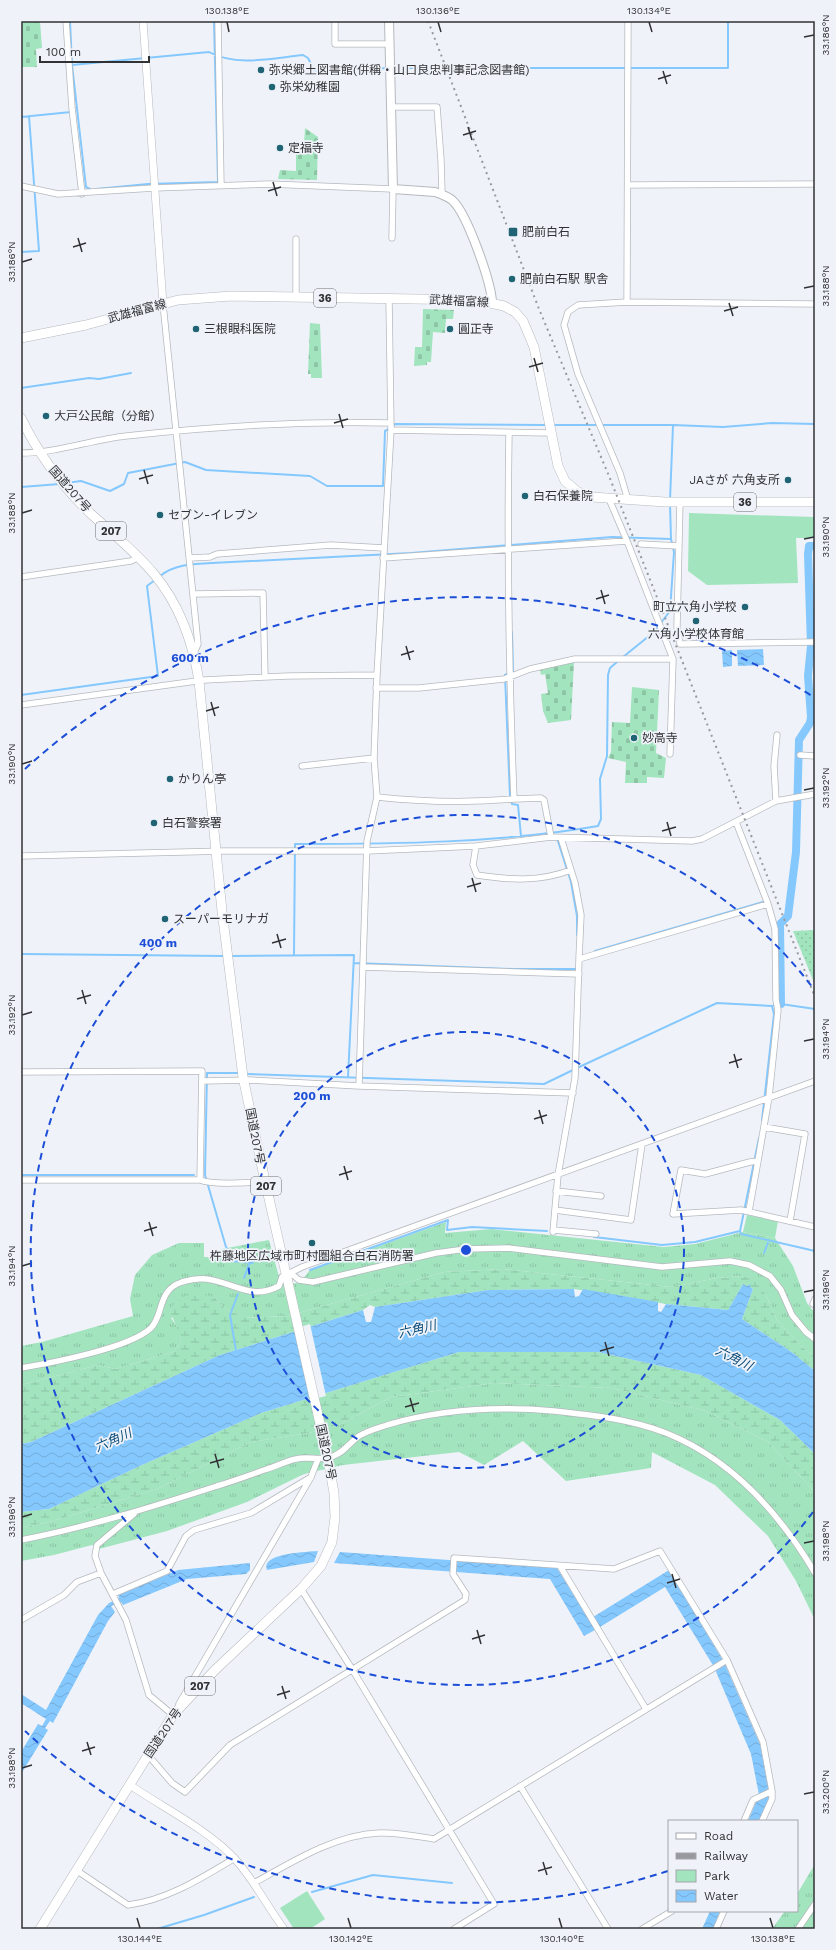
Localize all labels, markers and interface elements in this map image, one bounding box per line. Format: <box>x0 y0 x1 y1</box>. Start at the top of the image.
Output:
text: 130.138°E <box>205 5 249 16</box>
text: 130.136°E <box>416 5 460 16</box>
text: 130.134°E <box>627 5 671 16</box>
text: 33.186°N <box>820 14 831 56</box>
scale bar <box>40 38 149 64</box>
text: 100 m <box>46 45 81 59</box>
place label: 弥栄郷土図書館(併稱・山口良忠判事記念図書館) <box>269 63 529 77</box>
marker: 弥栄郷土図書館(併稱・山口良忠判事記念図書館) <box>256 65 266 75</box>
place label: 弥栄幼稚園 <box>280 80 340 94</box>
marker: 弥栄幼稚園 <box>267 82 277 92</box>
place label: 定福寺 <box>288 141 324 155</box>
marker: 定福寺 <box>275 143 285 153</box>
place label: 肥前白石 <box>522 225 570 239</box>
marker: 肥前白石 <box>507 226 519 238</box>
text: 33.186°N <box>6 241 17 283</box>
text: 33.188°N <box>820 265 831 307</box>
place label: 肥前白石駅 駅舎 <box>520 272 608 286</box>
marker: 肥前白石駅 駅舎 <box>507 274 517 284</box>
road number: 36 <box>314 289 336 307</box>
street label: 武雄福富線 <box>429 292 489 310</box>
street label: 武雄福富線 <box>106 296 168 326</box>
place label: 三根眼科医院 <box>204 322 276 336</box>
place label: 圓正寺 <box>458 322 494 336</box>
marker: 三根眼科医院 <box>191 324 201 334</box>
marker: 圓正寺 <box>445 324 455 334</box>
place label: 大戸公民館（分館） <box>54 409 162 423</box>
marker: 大戸公民館（分館） <box>41 411 51 421</box>
street label: 国道207号 <box>46 463 94 515</box>
place label: JAさが 六角支所 <box>689 473 780 487</box>
marker: JAさが 六角支所 <box>783 475 793 485</box>
place label: 白石保養院 <box>533 489 593 503</box>
marker: 白石保養院 <box>520 491 530 501</box>
text: 33.188°N <box>6 492 17 534</box>
road number: 36 <box>734 493 756 511</box>
place label: セブン-イレブン <box>168 508 258 522</box>
marker: セブン-イレブン <box>155 510 165 520</box>
text: 33.190°N <box>820 516 831 558</box>
road number: 207 <box>96 522 126 540</box>
place label: 町立六角小学校 <box>653 600 737 614</box>
marker: 町立六角小学校 <box>740 602 750 612</box>
marker: 六角小学校体育館 <box>691 616 701 626</box>
place label: 六角小学校体育館 <box>648 627 744 641</box>
text: 600 m <box>171 651 209 665</box>
place label: 妙高寺 <box>642 731 678 745</box>
marker: 妙高寺 <box>629 733 639 743</box>
text: 33.190°N <box>6 743 17 785</box>
text: 33.192°N <box>820 768 831 808</box>
place label: かりん亭 <box>178 772 226 786</box>
marker: かりん亭 <box>165 774 175 784</box>
place label: 白石警察署 <box>162 816 222 830</box>
marker: 白石警察署 <box>149 818 159 828</box>
place label: スーパーモリナガ <box>173 912 269 926</box>
marker: スーパーモリナガ <box>160 914 170 924</box>
text: 400 m <box>139 936 177 950</box>
text: 33.192°N <box>6 995 17 1035</box>
text: 33.194°N <box>820 1018 831 1060</box>
text: 200 m <box>293 1089 331 1103</box>
street label: 国道207号 <box>243 1107 267 1165</box>
road number: 207 <box>251 1177 281 1195</box>
marker: 杵藤地区広域市町村圏組合白石消防署 <box>307 1238 317 1248</box>
centre of rings <box>459 1243 473 1257</box>
text: 33.194°N <box>6 1245 17 1287</box>
place label: 杵藤地区広域市町村圏組合白石消防署 <box>210 1249 414 1263</box>
text: 33.196°N <box>820 1269 831 1311</box>
water label: 六角川 <box>396 1317 440 1341</box>
water label: 六角川 <box>713 1342 757 1374</box>
street label: 国道207号 <box>313 1423 339 1481</box>
water label: 六角川 <box>92 1424 136 1455</box>
text: 33.196°N <box>6 1496 17 1538</box>
text: 33.198°N <box>820 1520 831 1562</box>
road number: 207 <box>185 1677 215 1695</box>
street label: 国道207号 <box>141 1705 185 1761</box>
text: 33.198°N <box>6 1747 17 1789</box>
text: 33.200°N <box>820 1770 831 1814</box>
legend <box>668 1820 798 1912</box>
text: Road <box>704 1829 733 1843</box>
text: Railway <box>704 1849 749 1863</box>
text: Park <box>704 1869 730 1883</box>
text: Water <box>704 1889 739 1903</box>
text: 130.144°E <box>118 1933 162 1944</box>
text: 130.142°E <box>329 1933 373 1944</box>
text: 130.140°E <box>540 1933 584 1944</box>
text: 130.138°E <box>751 1933 795 1944</box>

